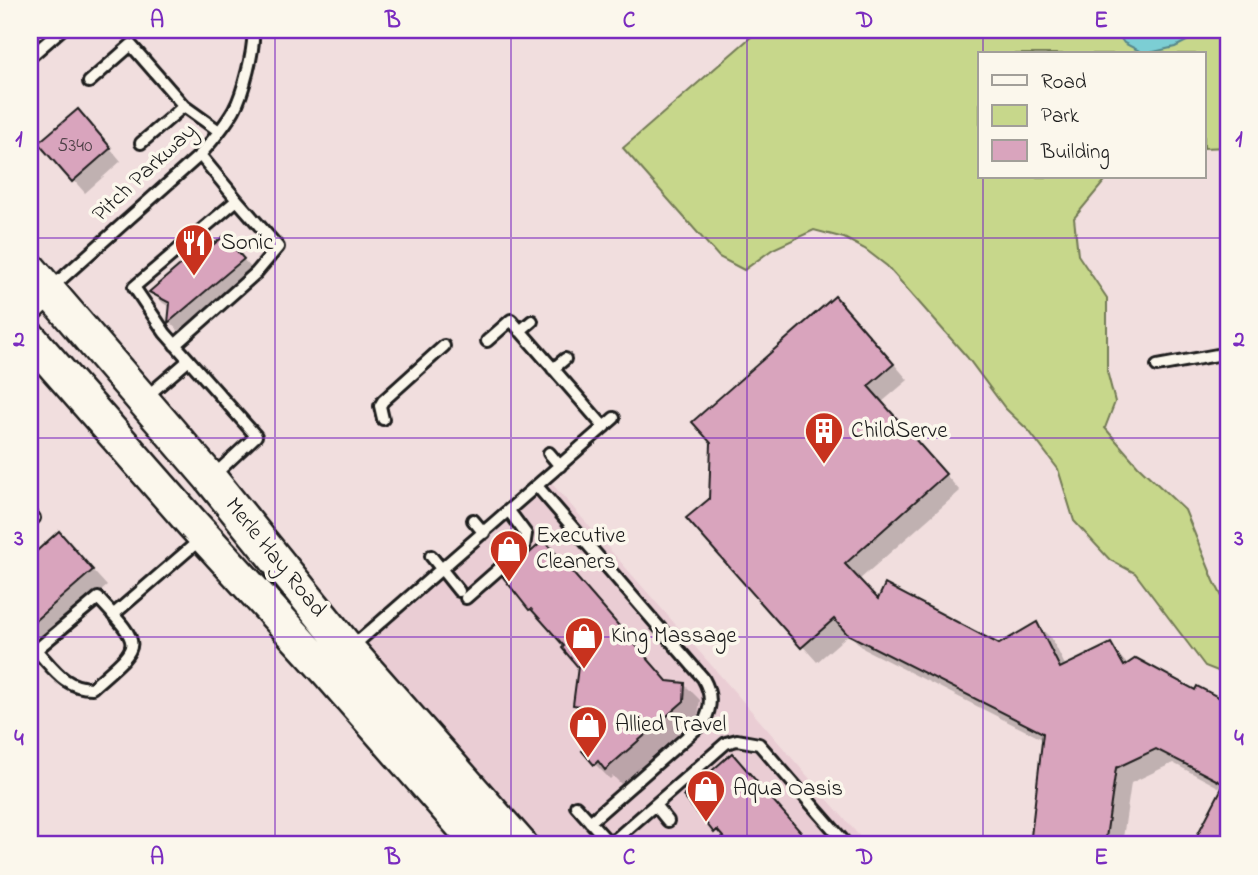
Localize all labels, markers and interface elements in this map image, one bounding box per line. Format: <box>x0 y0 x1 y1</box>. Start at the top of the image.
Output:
text: A <box>150 5 164 38</box>
text: B <box>384 5 401 38</box>
text: C <box>623 5 636 38</box>
text: D <box>856 5 873 38</box>
text: E <box>1094 5 1108 38</box>
legend <box>978 52 1206 178</box>
text: Road <box>1041 68 1087 98</box>
text: Park <box>1041 102 1080 132</box>
street label: Pitch Parkway <box>85 116 206 232</box>
text: 1 <box>15 124 23 157</box>
text: 1 <box>1235 124 1243 157</box>
house number: 5340 <box>58 133 92 160</box>
text: Building <box>1040 138 1110 170</box>
restaurant icon: Sonic <box>173 222 215 277</box>
place label: Sonic <box>221 227 274 260</box>
text: 2 <box>12 324 25 357</box>
text: 2 <box>1232 324 1245 357</box>
building icon: ChildServe <box>803 410 845 465</box>
place label: ChildServe <box>851 415 948 448</box>
street label: Merle Hay Road <box>215 491 334 626</box>
place label: Executive Cleaners <box>536 520 626 579</box>
text: 3 <box>13 523 24 556</box>
text: 3 <box>1233 523 1244 556</box>
shop icon: Executive Cleaners <box>488 528 530 583</box>
shop icon: King Massage <box>563 615 605 670</box>
place label: King Massage <box>611 620 737 654</box>
shop icon: Allied Travel <box>567 704 609 759</box>
place label: Allied Travel <box>615 709 726 742</box>
text: 4 <box>14 723 24 756</box>
text: 4 <box>1234 723 1244 756</box>
shop icon: Aqua Oasis <box>685 768 727 823</box>
place label: Aqua Oasis <box>733 773 843 806</box>
text: A <box>150 842 164 875</box>
text: B <box>384 842 401 875</box>
text: C <box>623 842 636 875</box>
text: D <box>856 842 873 875</box>
text: E <box>1094 842 1108 875</box>

